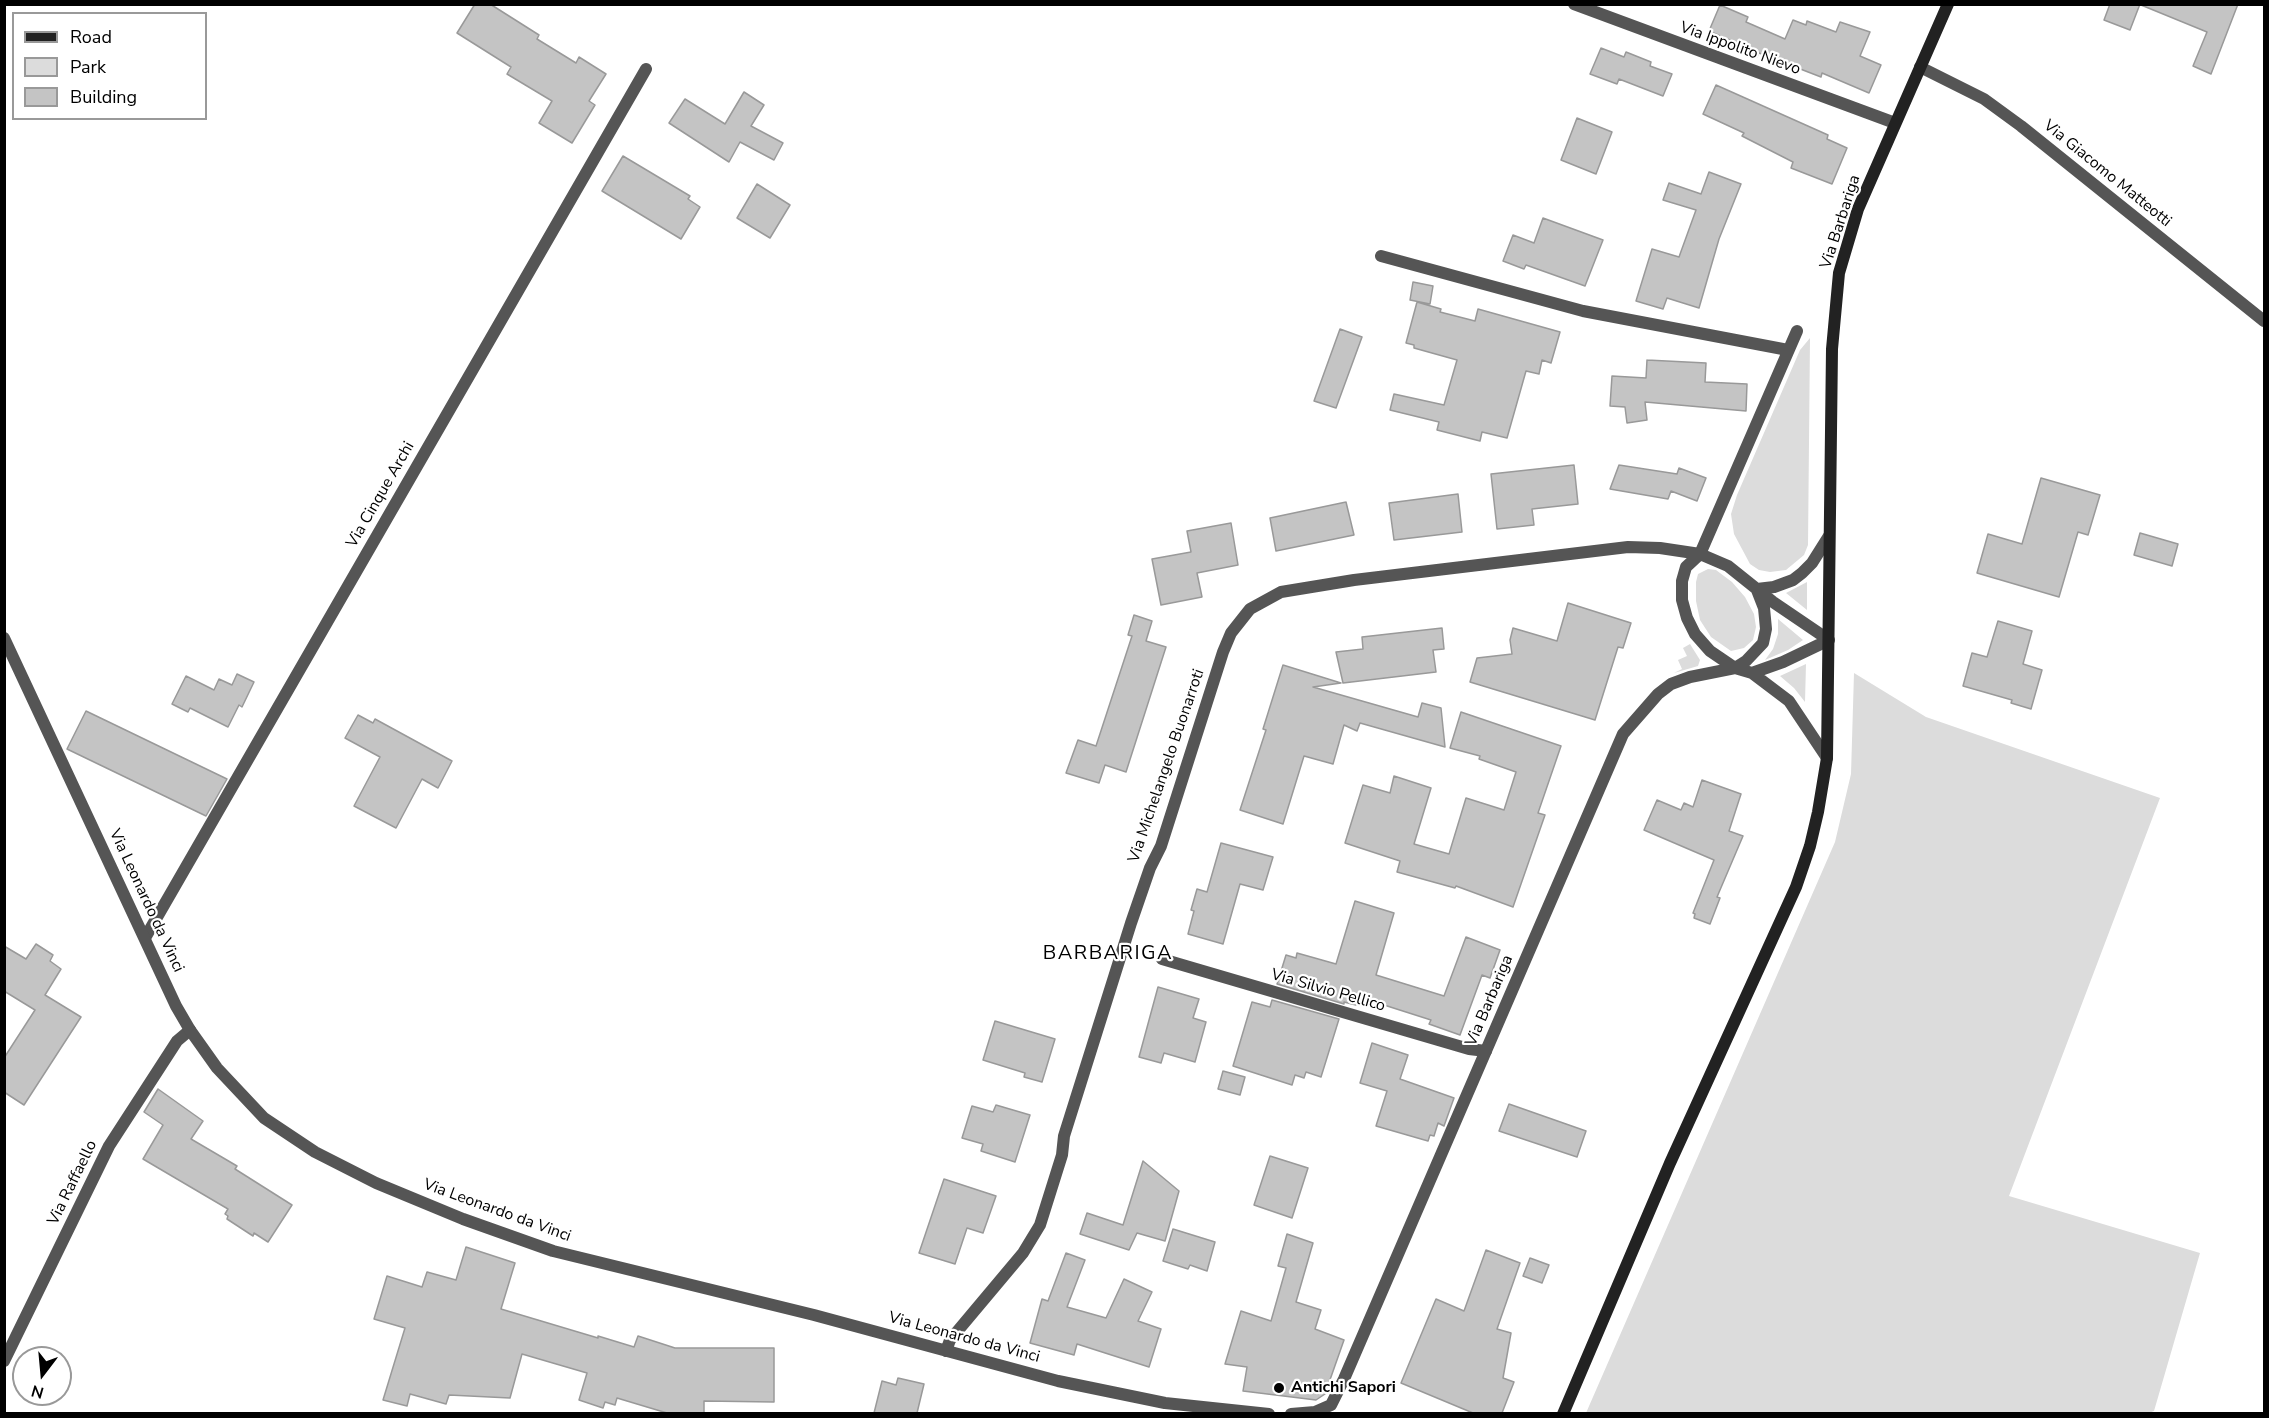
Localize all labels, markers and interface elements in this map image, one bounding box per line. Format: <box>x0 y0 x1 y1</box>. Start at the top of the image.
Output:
legend <box>12 12 207 120</box>
street label: Via Ippolito Nievo <box>1677 18 1803 80</box>
text: Road <box>70 25 112 49</box>
text: Park <box>70 55 106 79</box>
text: Building <box>70 85 137 109</box>
street label: Via Giacomo Matteotti <box>2039 116 2175 232</box>
street label: Via Barbariga <box>1817 173 1865 271</box>
street label: Via Cinque Archi <box>343 439 419 551</box>
street label: Via Michelangelo Buonarroti <box>1125 667 1209 865</box>
street label: Via Leonardo da Vinci <box>104 826 188 976</box>
district label: BARBARIGA <box>1043 942 1173 966</box>
street label: Via Barbariga <box>1462 952 1518 1050</box>
street label: Via Silvio Pellico <box>1269 966 1387 1016</box>
street label: Via Raffaello <box>44 1137 102 1229</box>
street label: Via Leonardo da Vinci <box>421 1175 573 1247</box>
street label: Via Leonardo da Vinci <box>886 1309 1042 1367</box>
north arrow <box>12 1346 72 1406</box>
place label: Antichi Sapori <box>1291 1378 1396 1398</box>
text: N <box>29 1379 46 1404</box>
marker: Antichi Sapori <box>1272 1381 1286 1395</box>

